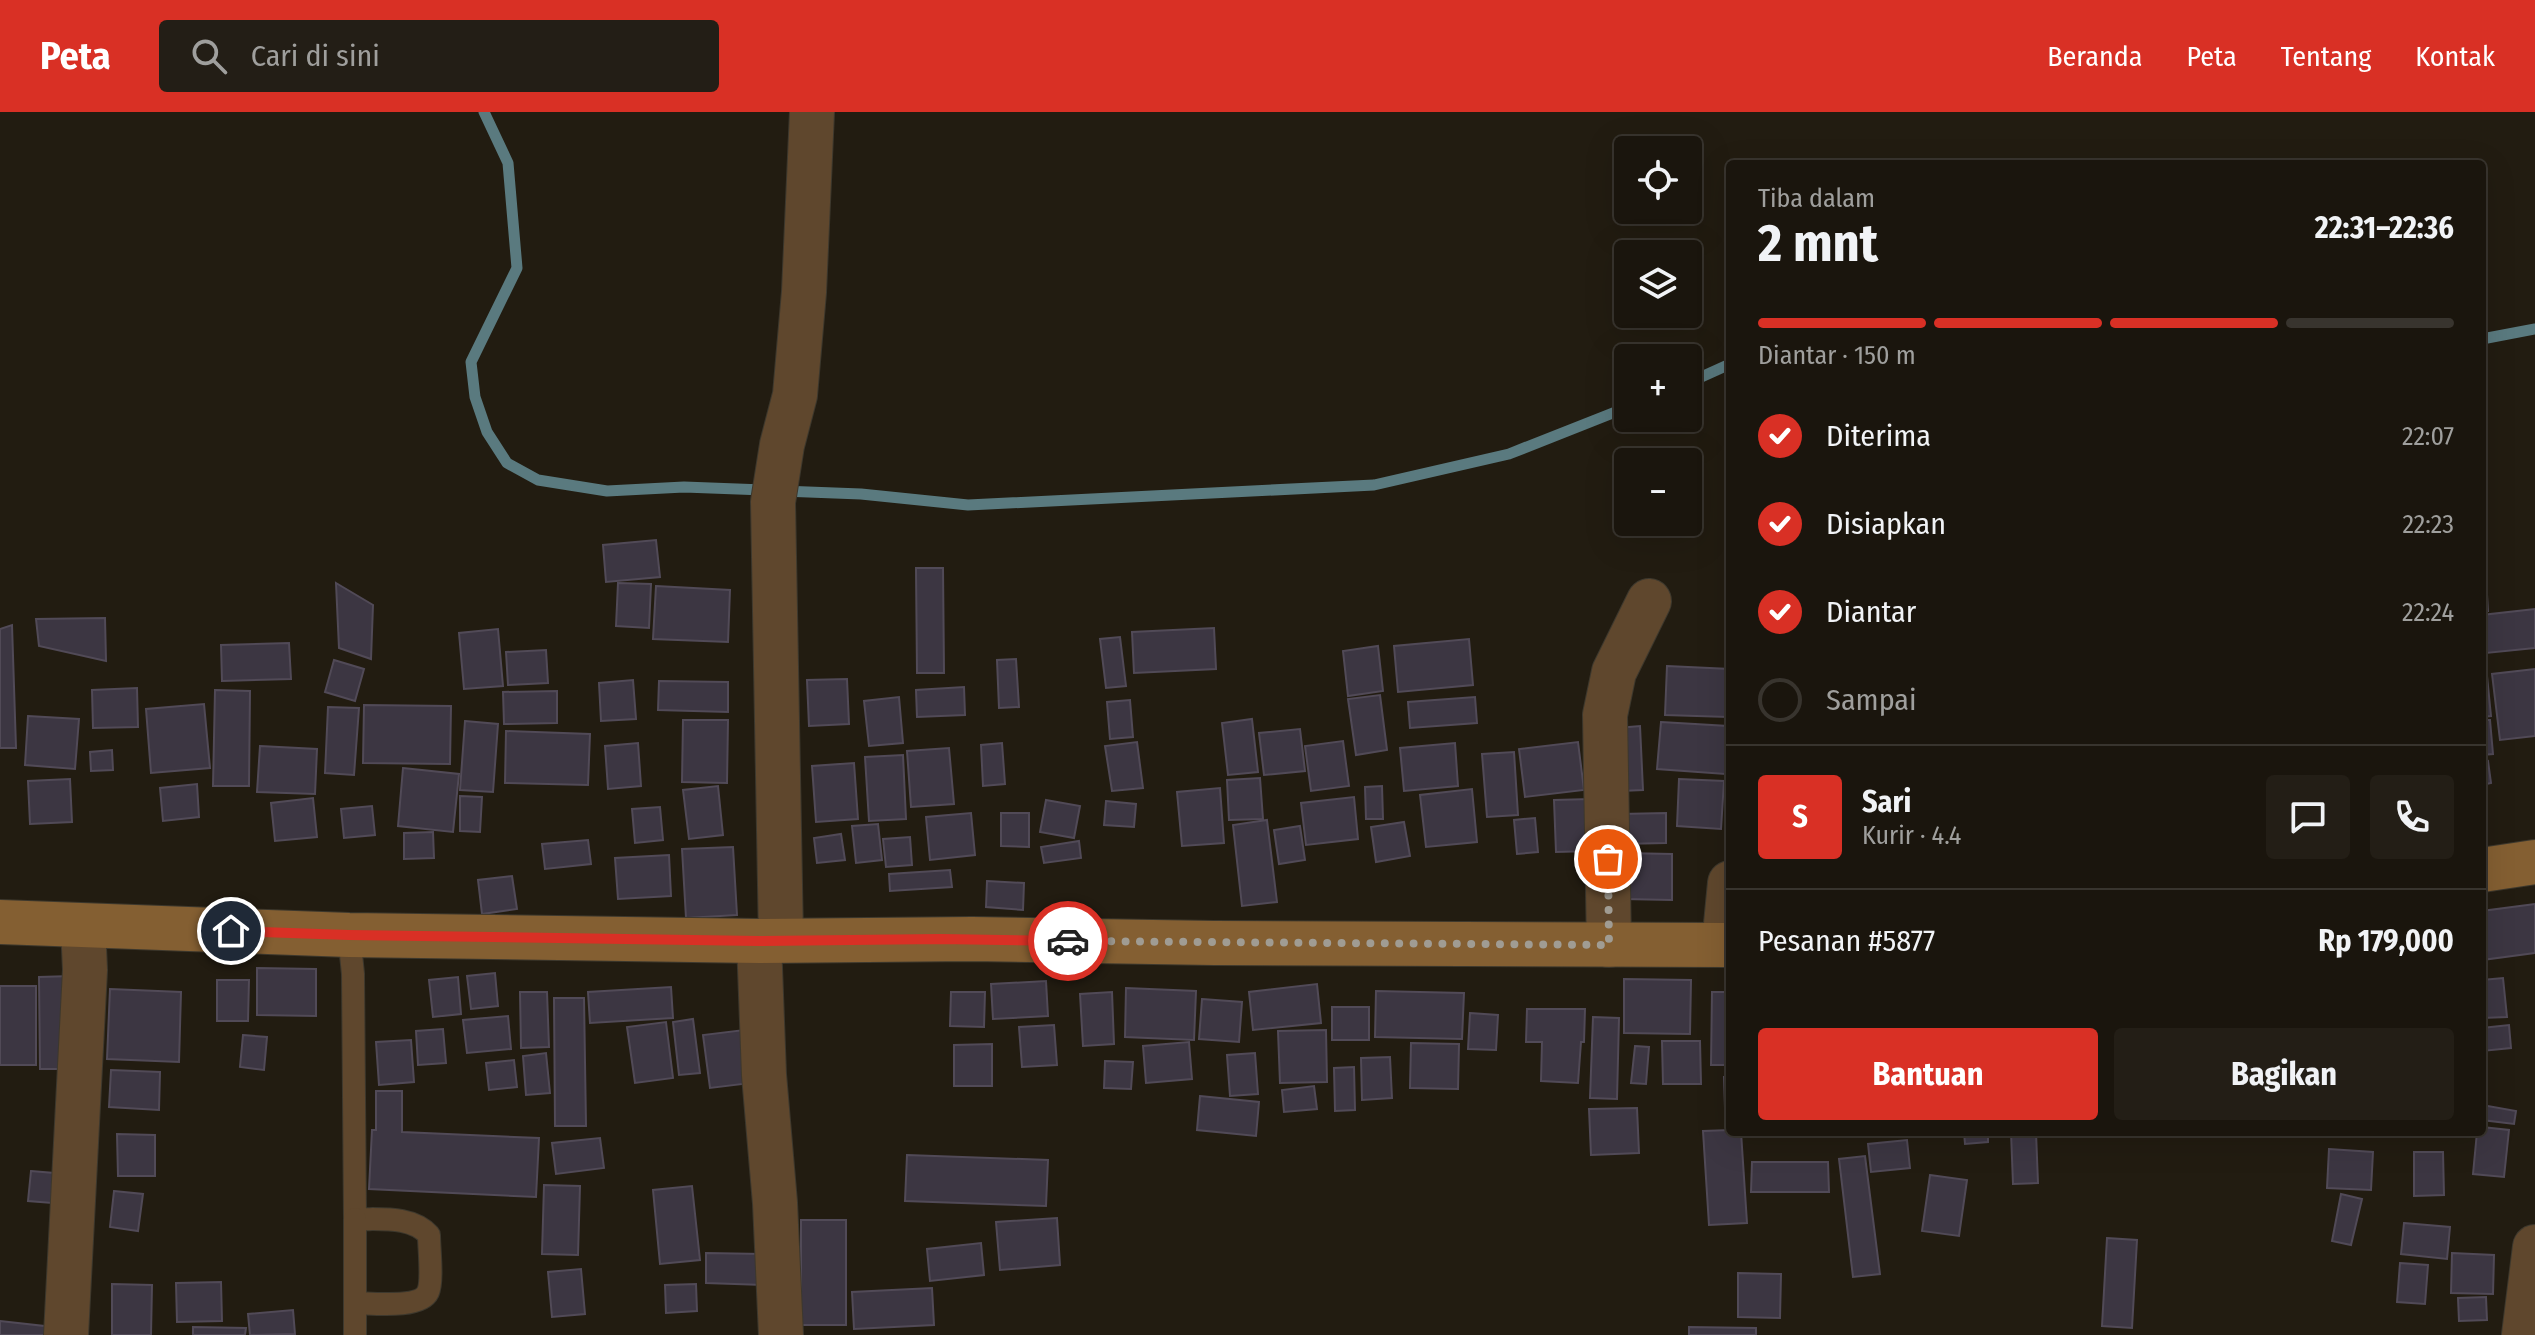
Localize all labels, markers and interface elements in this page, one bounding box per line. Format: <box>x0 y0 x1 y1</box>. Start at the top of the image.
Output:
search box <box>159 20 719 92</box>
text: Peta <box>40 33 111 79</box>
icon: search <box>187 34 231 78</box>
text: Cari di sini <box>251 38 380 74</box>
text: Beranda <box>2047 40 2142 73</box>
text: Peta <box>2186 40 2237 73</box>
text: Tentang <box>2281 40 2371 73</box>
text: Kontak <box>2415 40 2495 73</box>
map controls <box>1614 136 1702 536</box>
button: locate <box>1614 136 1702 224</box>
text: Tiba dalam <box>1758 183 1875 214</box>
text: 22:31–22:36 <box>2315 210 2454 246</box>
text: 2 mnt <box>1758 212 1878 275</box>
button: layers <box>1614 240 1702 328</box>
text: Diantar · 150 m <box>1758 340 1916 371</box>
button: + <box>1614 344 1702 432</box>
icon: check <box>1758 414 1802 458</box>
text: Diterima <box>1826 418 1931 454</box>
text: 22:07 <box>2402 421 2454 452</box>
button: − <box>1614 448 1702 536</box>
icon: check <box>1758 502 1802 546</box>
text: Disiapkan <box>1826 506 1946 542</box>
text: 22:23 <box>2402 509 2454 540</box>
icon: check <box>1758 590 1802 634</box>
text: Diantar <box>1826 594 1916 630</box>
text: 22:24 <box>2402 597 2454 628</box>
text: Sampai <box>1826 682 1917 718</box>
button: chat <box>2266 775 2350 859</box>
button: phone <box>2370 775 2454 859</box>
text: Sari <box>1862 784 1911 820</box>
text: S <box>1792 799 1808 835</box>
text: Kurir · 4.4 <box>1862 820 1961 851</box>
pin <box>1574 825 1642 893</box>
icon: bag <box>1586 837 1630 881</box>
pin <box>197 897 265 965</box>
courier <box>1028 901 1108 981</box>
icon: home <box>209 909 253 953</box>
icon: car <box>1046 919 1090 963</box>
text: Pesanan #5877 <box>1758 923 1935 959</box>
text: Rp 179,000 <box>2318 923 2454 959</box>
button: Bantuan <box>1758 1028 2098 1120</box>
button: Bagikan <box>2114 1028 2454 1120</box>

